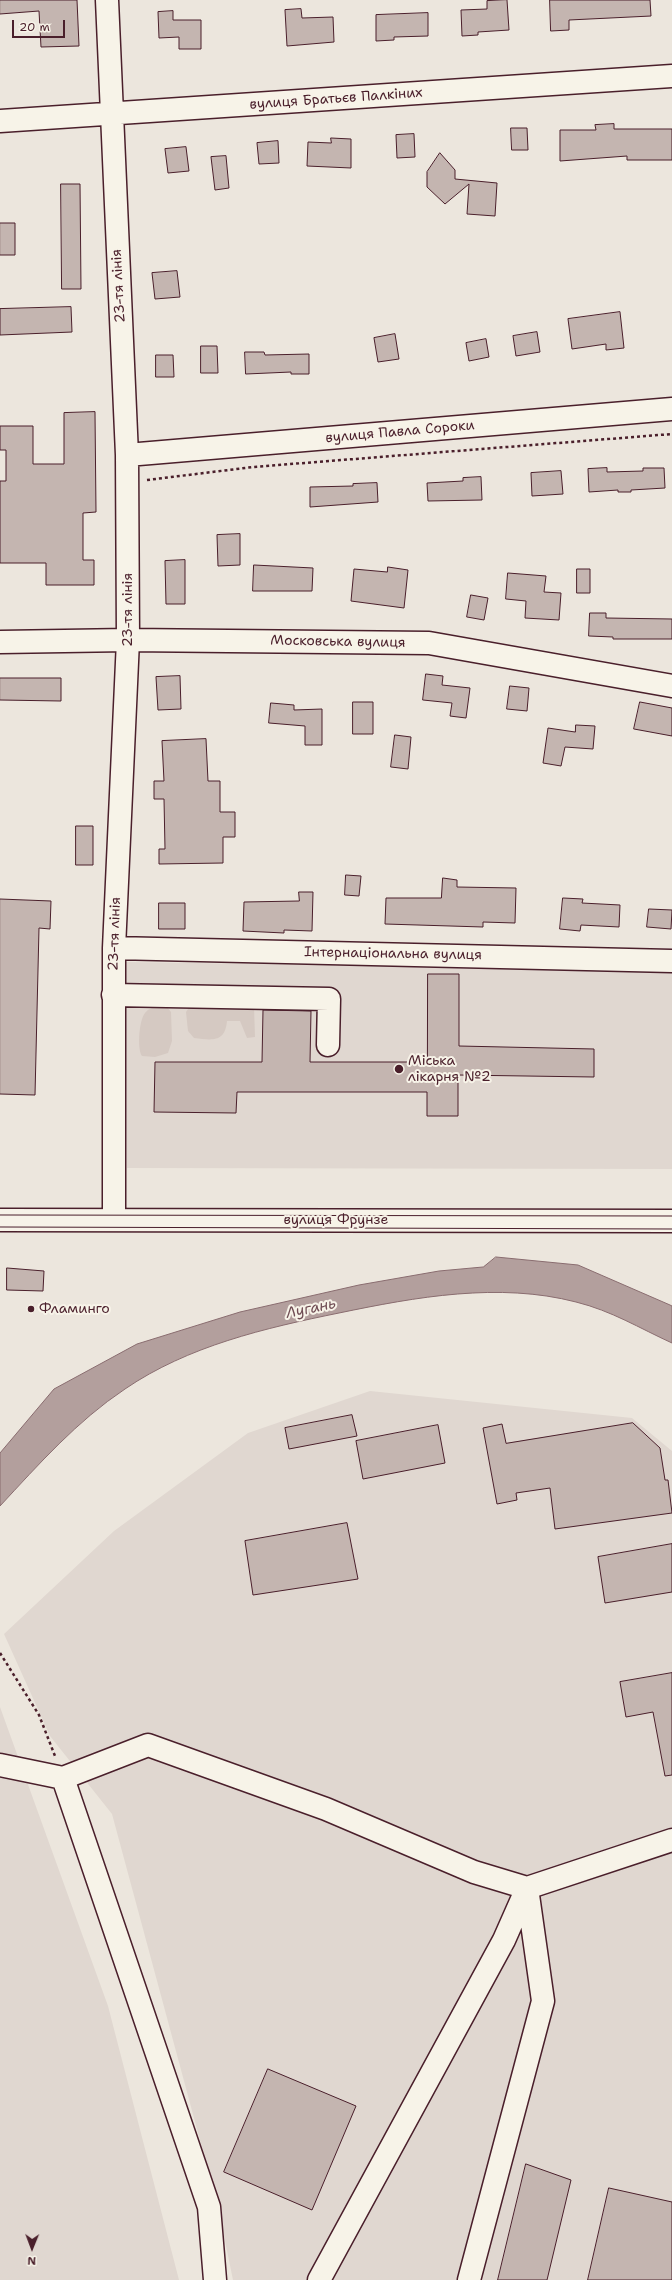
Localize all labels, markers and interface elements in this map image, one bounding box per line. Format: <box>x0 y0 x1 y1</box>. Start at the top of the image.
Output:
scale bar <box>14 12 67 38</box>
text: 20 m <box>19 19 50 35</box>
street label: вулиця Братьєв Палкіних <box>249 85 423 113</box>
street label: 23-тя лінія <box>109 249 129 323</box>
street label: вулиця Павла Сороки <box>325 417 475 447</box>
street label: 23-тя лінія <box>120 573 136 647</box>
street label: Московська вулиця <box>270 632 406 652</box>
street label: 23-тя лінія <box>105 897 125 971</box>
street label: Інтернаціональна вулиця <box>304 944 482 964</box>
place label: Міська лікарня №2 <box>408 1053 491 1086</box>
marker: Міська лікарня №2 <box>393 1063 405 1075</box>
street label: вулиця Фрунзе <box>284 1212 388 1228</box>
water label: Лугань <box>284 1295 338 1323</box>
place label: Фламинго <box>39 1301 110 1317</box>
marker: Фламинго <box>26 1304 36 1314</box>
north arrow <box>12 2228 52 2268</box>
text: N <box>27 2253 36 2268</box>

